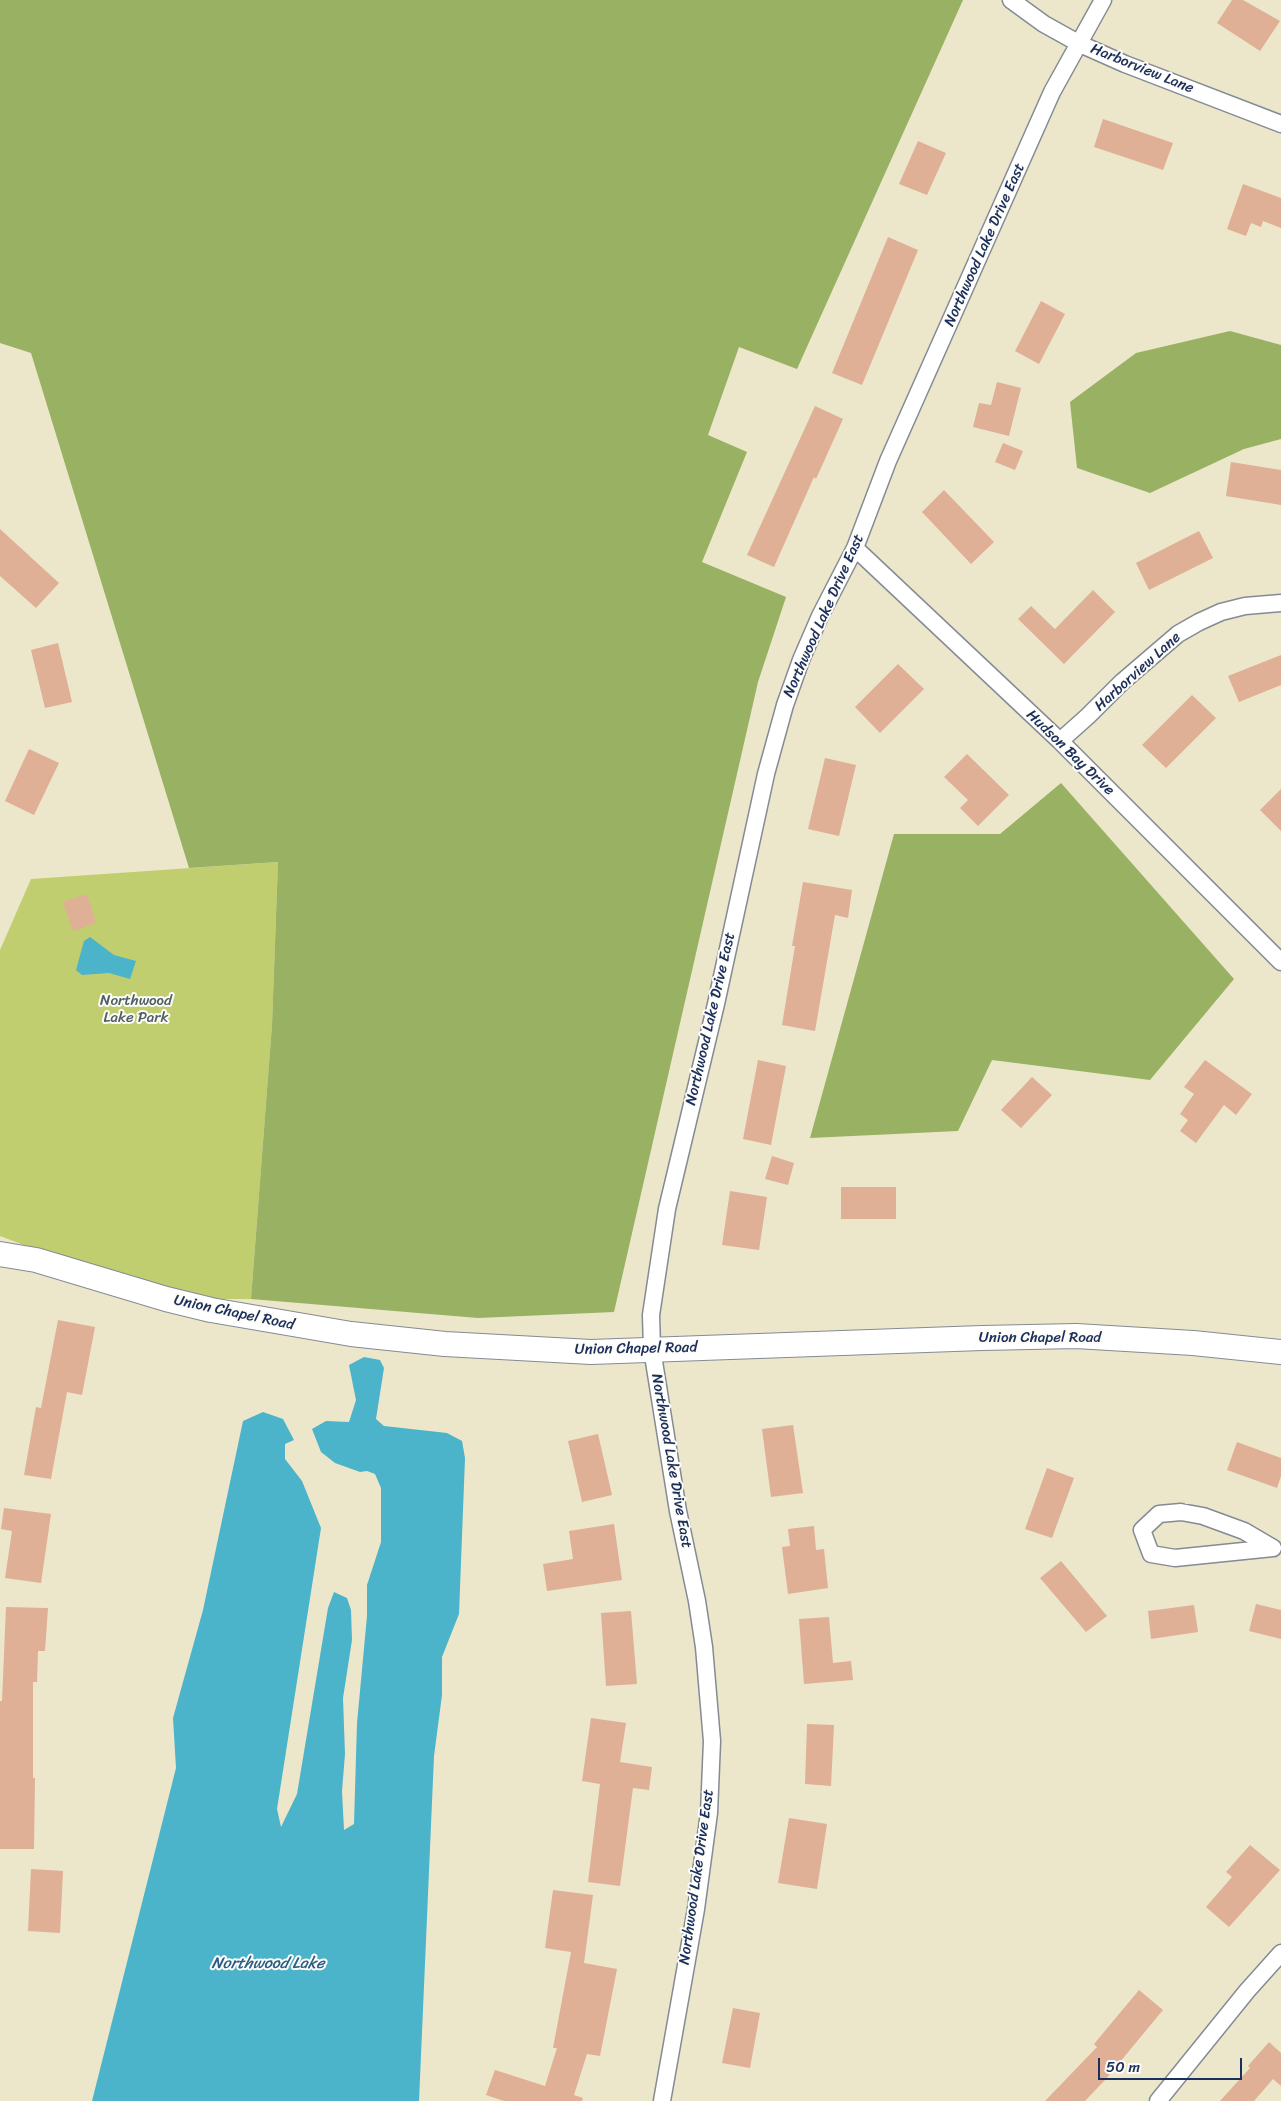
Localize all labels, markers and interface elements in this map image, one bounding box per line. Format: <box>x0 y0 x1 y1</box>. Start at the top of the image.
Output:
street label: Harborview Lane <box>1088 40 1196 98</box>
street label: Northwood Lake Drive East <box>941 160 1029 330</box>
street label: Northwood Lake Drive East <box>780 531 868 701</box>
street label: Harborview Lane <box>1091 629 1185 715</box>
street label: Hudson Bay Drive <box>1022 706 1118 800</box>
street label: Northwood Lake Drive East <box>682 931 740 1107</box>
park label: Northwood Lake Park <box>100 992 172 1027</box>
street label: Union Chapel Road <box>172 1291 296 1335</box>
street label: Union Chapel Road <box>979 1329 1101 1347</box>
street label: Union Chapel Road <box>575 1339 697 1359</box>
street label: Northwood Lake Drive East <box>647 1372 695 1550</box>
street label: Northwood Lake Drive East <box>676 1788 718 1966</box>
water label: Northwood Lake <box>212 1954 324 1974</box>
scale bar <box>1101 2048 1245 2080</box>
text: 50 m <box>1106 2054 1140 2080</box>

